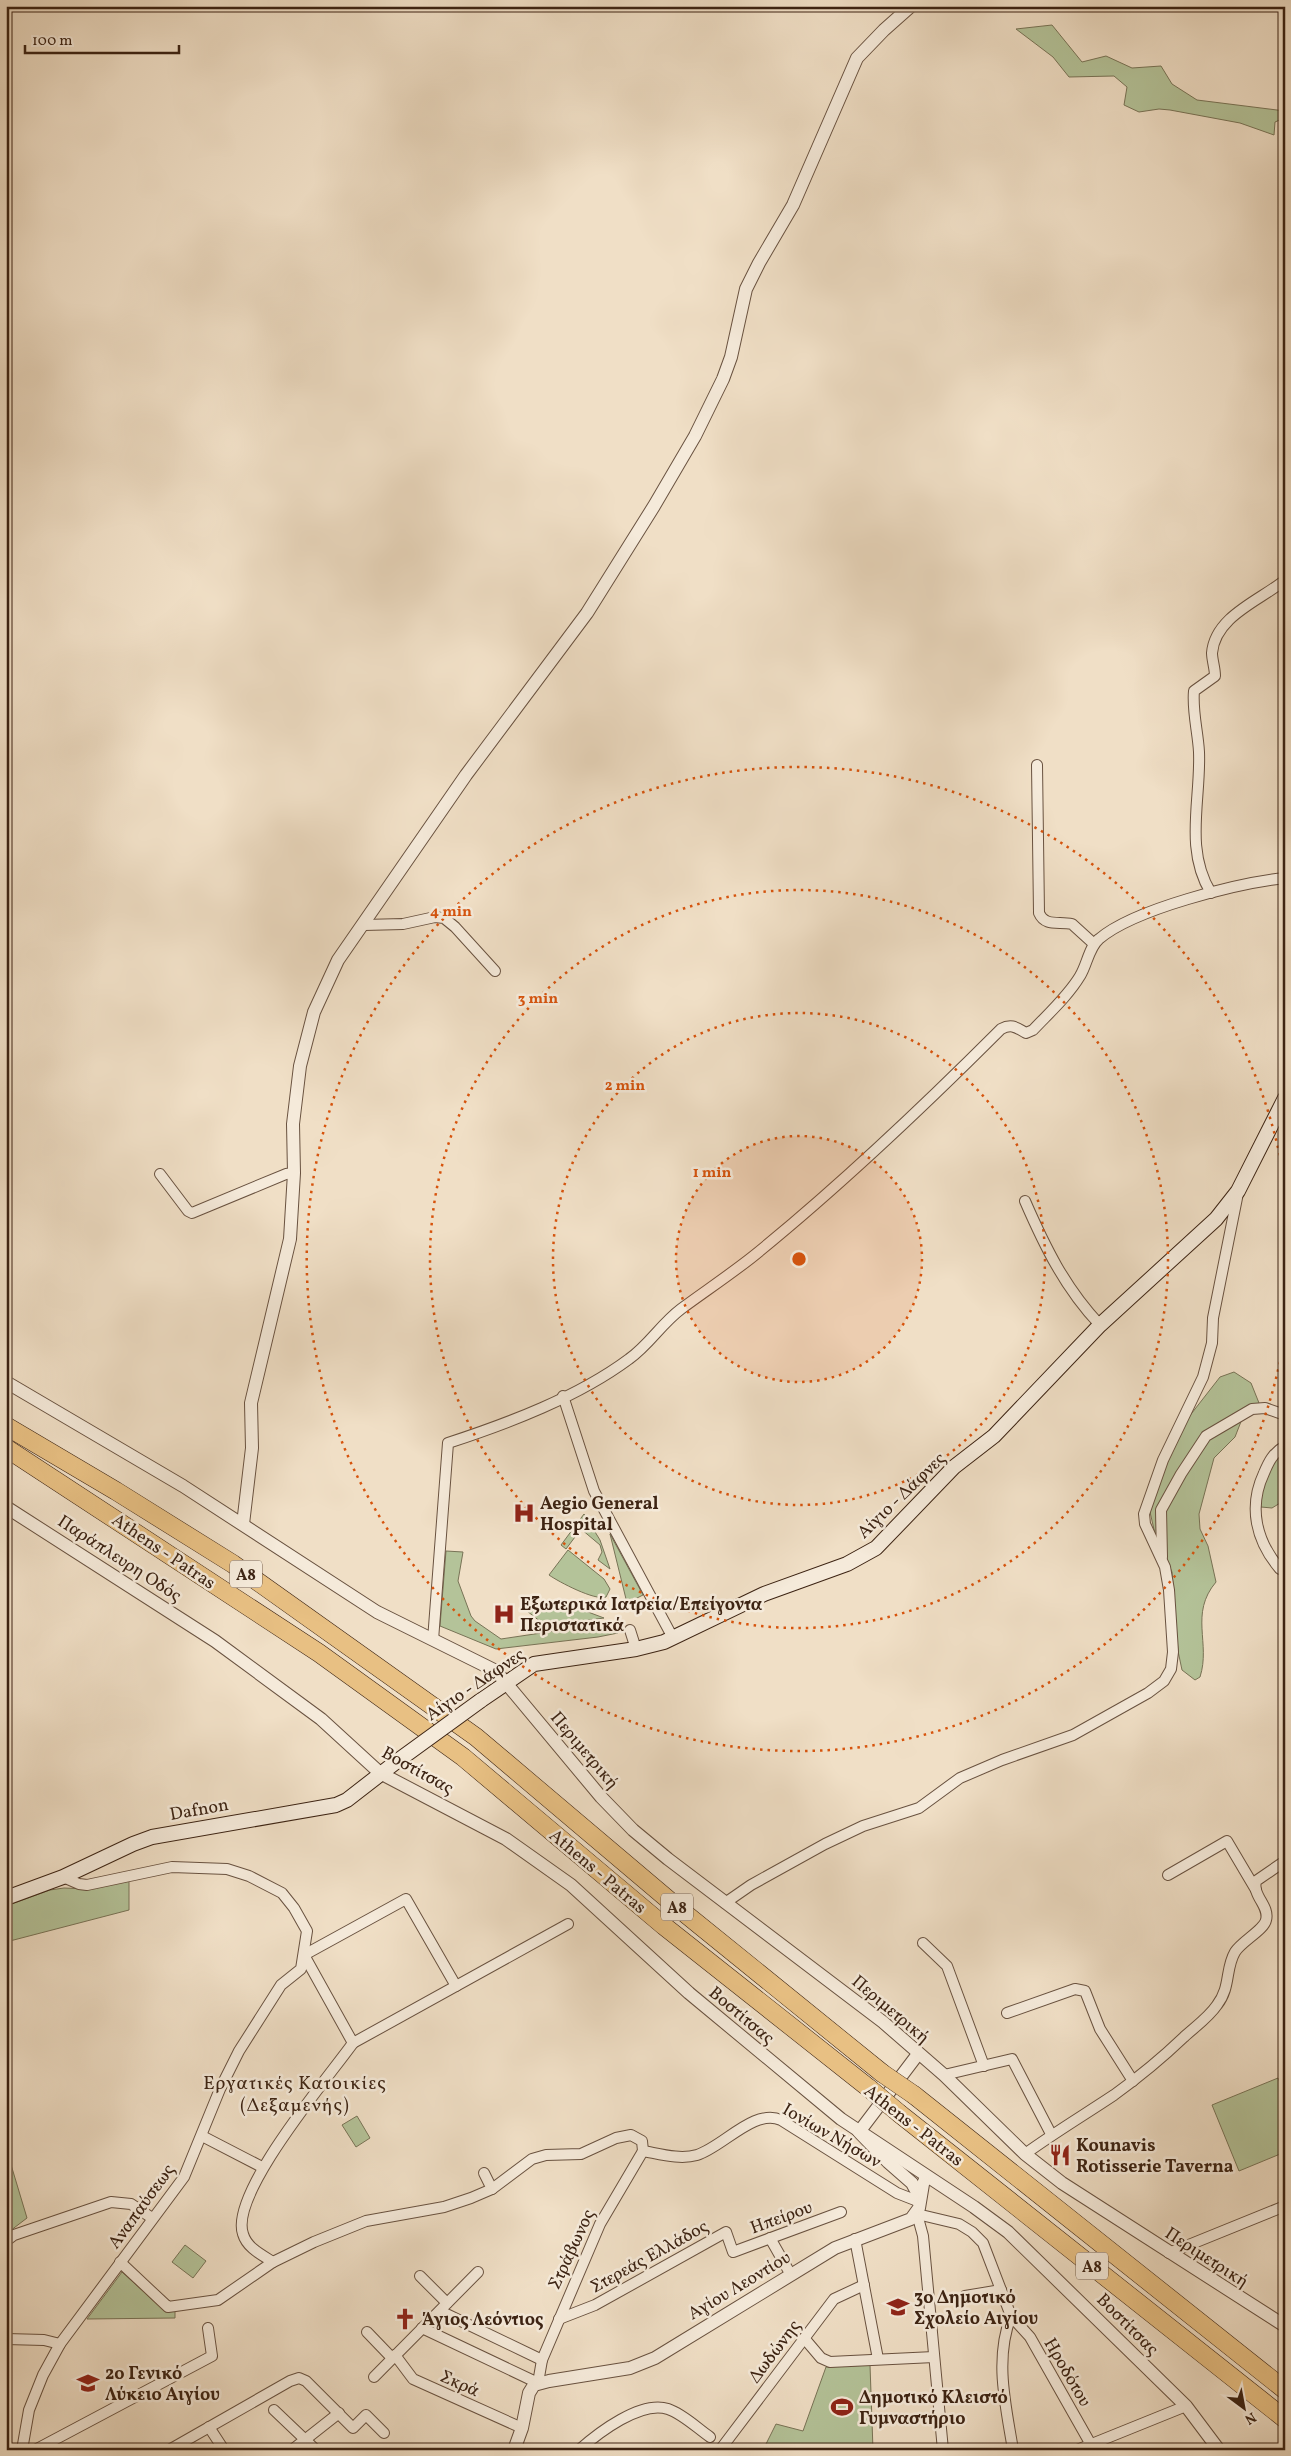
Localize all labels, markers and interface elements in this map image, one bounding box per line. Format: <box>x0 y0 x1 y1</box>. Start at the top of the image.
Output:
scale bar <box>25 22 179 54</box>
text: 100 m <box>32 31 72 52</box>
text: 4 min <box>430 902 472 923</box>
text: 3 min <box>518 989 558 1010</box>
text: 2 min <box>605 1076 645 1097</box>
text: 1 min <box>693 1163 731 1184</box>
centre of rings <box>790 1250 808 1268</box>
street label: Αίγιο - Δάφνες <box>852 1447 952 1545</box>
place label: Aegio General Hospital <box>540 1492 659 1538</box>
hospital icon: Aegio General Hospital <box>511 1500 537 1526</box>
street label: Athens - Patras <box>106 1508 220 1596</box>
street label: Παράπλευρη Οδός <box>52 1510 186 1609</box>
road number: Α8 <box>230 1560 262 1588</box>
place label: Εξωτερικά Ιατρεία/Επείγοντα Περιστατικά <box>520 1593 763 1639</box>
hospital icon: Εξωτερικά Ιατρεία/Επείγοντα Περιστατικά <box>491 1601 517 1627</box>
street label: Αίγιο - Δάφνες <box>421 1643 530 1728</box>
street label: Περιμετρική <box>544 1706 624 1795</box>
street label: Βοστίτσας <box>377 1741 458 1801</box>
street label: Dafnon <box>168 1793 231 1828</box>
street label: Athens - Patras <box>543 1824 651 1920</box>
road number: Α8 <box>661 1894 693 1920</box>
street label: Περιμετρική <box>846 1970 935 2050</box>
street label: Βοστίτσας <box>703 1981 779 2051</box>
district label: Εργατικές Κατοικίες (Δεξαμενής) <box>203 2071 387 2119</box>
street label: Athens - Patras <box>858 2079 968 2173</box>
street label: Ιονίων Νήσων <box>777 2098 886 2175</box>
place label: Kounavis Rotisserie Taverna <box>1076 2134 1234 2180</box>
restaurant icon: Kounavis Rotisserie Taverna <box>1047 2142 1073 2168</box>
street label: Αναπαύσεως <box>103 2159 182 2254</box>
street label: Ηπείρου <box>747 2196 816 2241</box>
street label: Στράβωνος <box>543 2205 602 2294</box>
street label: Στερεάς Ελλάδος <box>586 2215 713 2300</box>
street label: Περιμετρική <box>1159 2222 1253 2295</box>
street label: Αγίου Λεοντίου <box>684 2246 796 2327</box>
road number: Α8 <box>1076 2252 1108 2280</box>
place label: 3ο Δημοτικό Σχολείο Αιγίου <box>914 2286 1038 2332</box>
street label: Βοστίτσας <box>1090 2288 1164 2362</box>
school or university icon: 3ο Δημοτικό Σχολείο Αιγίου <box>885 2294 911 2320</box>
church icon: Άγιος Λεόντιος <box>392 2306 418 2332</box>
place label: Άγιος Λεόντιος <box>422 2308 543 2333</box>
street label: Δωδώνης <box>743 2315 807 2389</box>
street label: Ηροδότου <box>1037 2334 1096 2412</box>
place label: 2ο Γενικό Λύκειο Αιγίου <box>105 2362 220 2408</box>
street label: Σκρά <box>436 2365 483 2404</box>
school or university icon: 2ο Γενικό Λύκειο Αιγίου <box>75 2370 101 2396</box>
north arrow <box>1218 2384 1268 2434</box>
place label: Δημοτικό Κλειστό Γυμναστήριο <box>859 2386 1008 2432</box>
sports icon: Δημοτικό Κλειστό Γυμναστήριο <box>829 2394 855 2420</box>
text: N <box>1241 2407 1259 2429</box>

